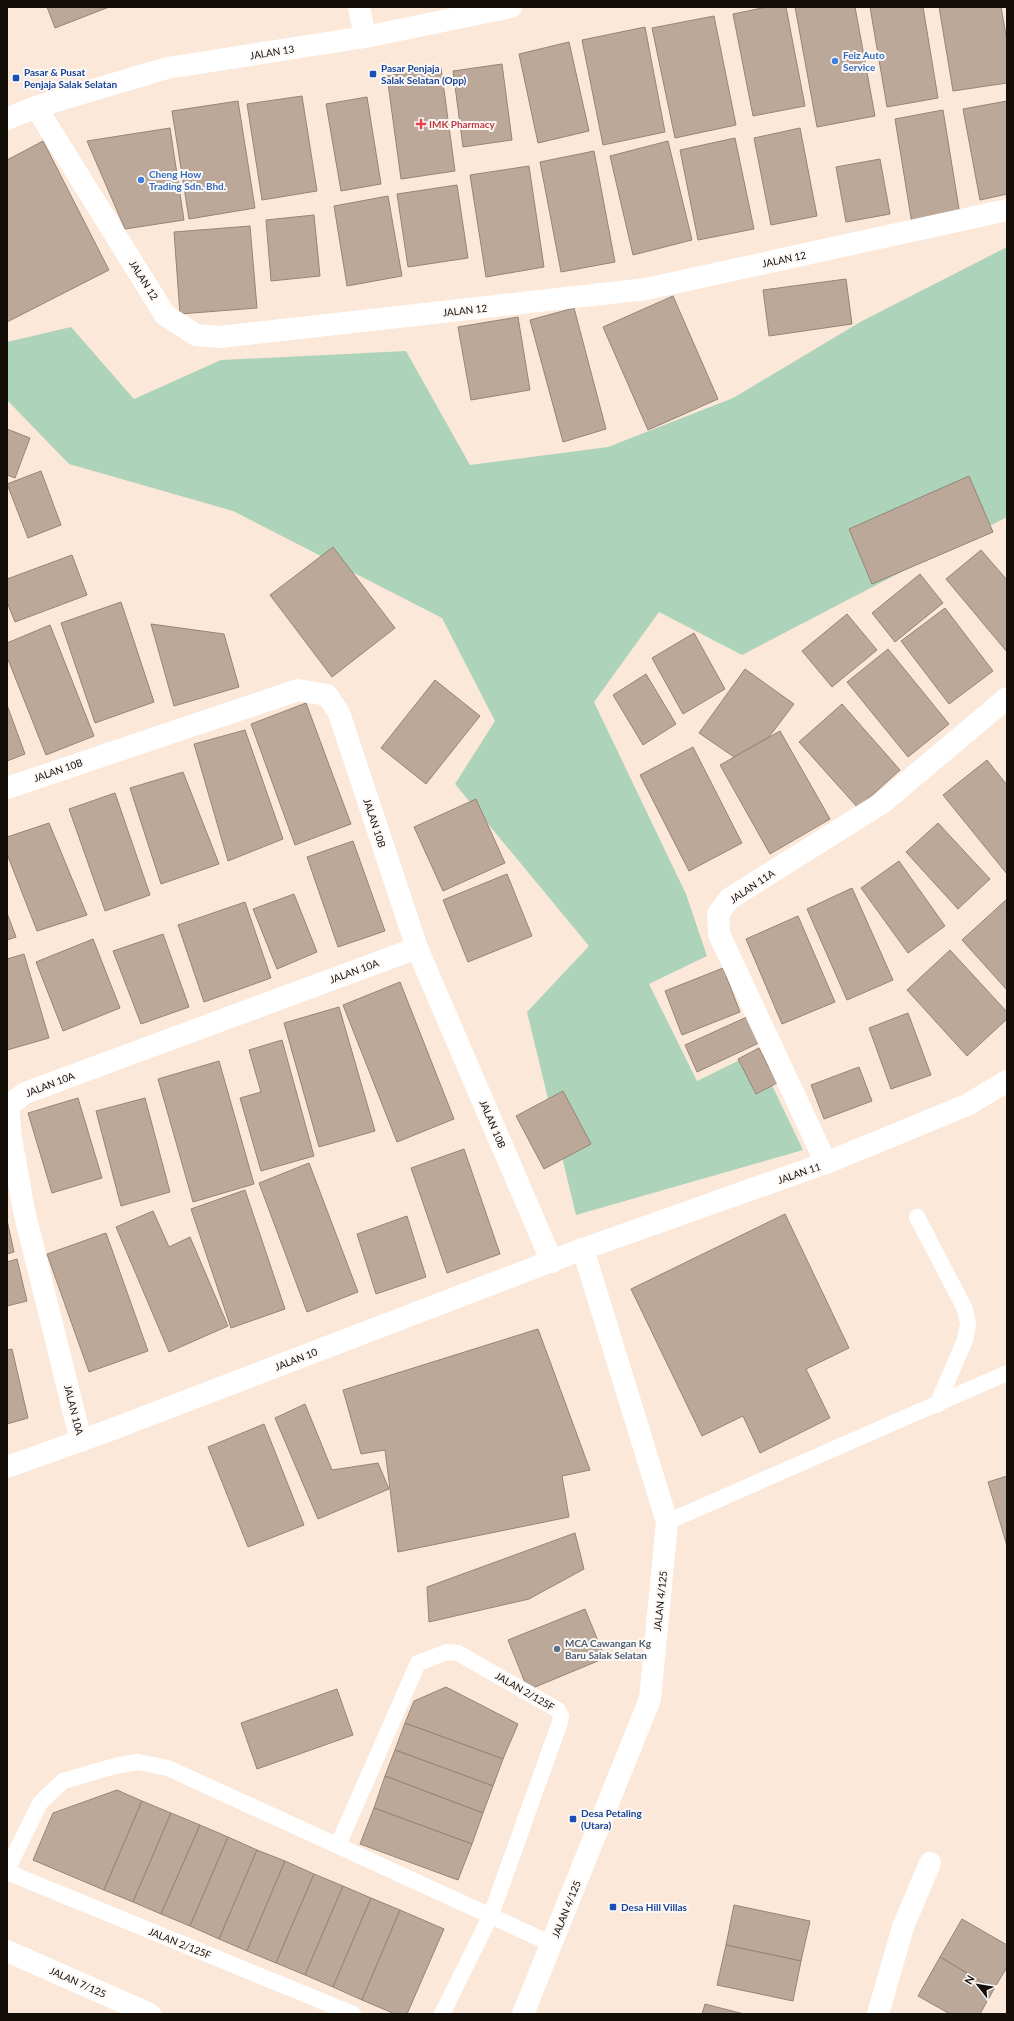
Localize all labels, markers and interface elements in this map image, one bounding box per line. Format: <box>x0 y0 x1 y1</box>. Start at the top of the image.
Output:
street label: JALAN 13 <box>249 43 295 61</box>
place label: Feiz Auto Service <box>843 49 885 73</box>
marker: Feiz Auto Service <box>830 56 840 66</box>
place label: Pasar Penjaja Salak Selatan (Opp) <box>381 62 467 86</box>
place label: Pasar & Pusat Penjaja Salak Selatan <box>24 66 118 90</box>
marker: Pasar Penjaja Salak Selatan (Opp) <box>368 69 378 79</box>
marker: Pasar & Pusat Penjaja Salak Selatan <box>11 73 21 83</box>
place label: IMK Pharmacy <box>429 118 496 130</box>
marker: IMK Pharmacy <box>416 119 426 129</box>
place label: Cheng How Trading Sdn. Bhd. <box>149 168 226 192</box>
marker: Cheng How Trading Sdn. Bhd. <box>136 175 146 185</box>
street label: JALAN 12 <box>761 248 807 270</box>
street label: JALAN 12 <box>127 258 161 302</box>
street label: JALAN 12 <box>442 302 488 318</box>
street label: JALAN 10B <box>32 756 84 784</box>
street label: JALAN 10B <box>361 797 389 849</box>
street label: JALAN 11A <box>727 867 777 905</box>
street label: JALAN 10A <box>328 956 380 985</box>
street label: JALAN 10A <box>24 1069 76 1099</box>
street label: JALAN 10B <box>477 1098 509 1150</box>
street label: JALAN 11 <box>776 1160 822 1186</box>
street label: JALAN 10 <box>273 1345 319 1373</box>
street label: JALAN 10A <box>62 1384 86 1437</box>
street label: JALAN 4/125 <box>651 1570 669 1632</box>
place label: MCA Cawangan Kg Baru Salak Selatan <box>565 1637 652 1661</box>
marker: MCA Cawangan Kg Baru Salak Selatan <box>552 1644 562 1654</box>
street label: JALAN 2/125F <box>493 1669 557 1713</box>
place label: Desa Petaling (Utara) <box>581 1807 642 1831</box>
marker: Desa Petaling (Utara) <box>568 1814 578 1824</box>
street label: JALAN 4/125 <box>549 1878 583 1939</box>
place label: Desa Hill Villas <box>621 1901 688 1913</box>
marker: Desa Hill Villas <box>608 1902 618 1912</box>
street label: JALAN 2/125F <box>147 1925 213 1961</box>
street label: JALAN 7/125 <box>48 1964 108 2000</box>
north arrow <box>958 1965 998 2005</box>
text: N <box>961 1973 977 1987</box>

